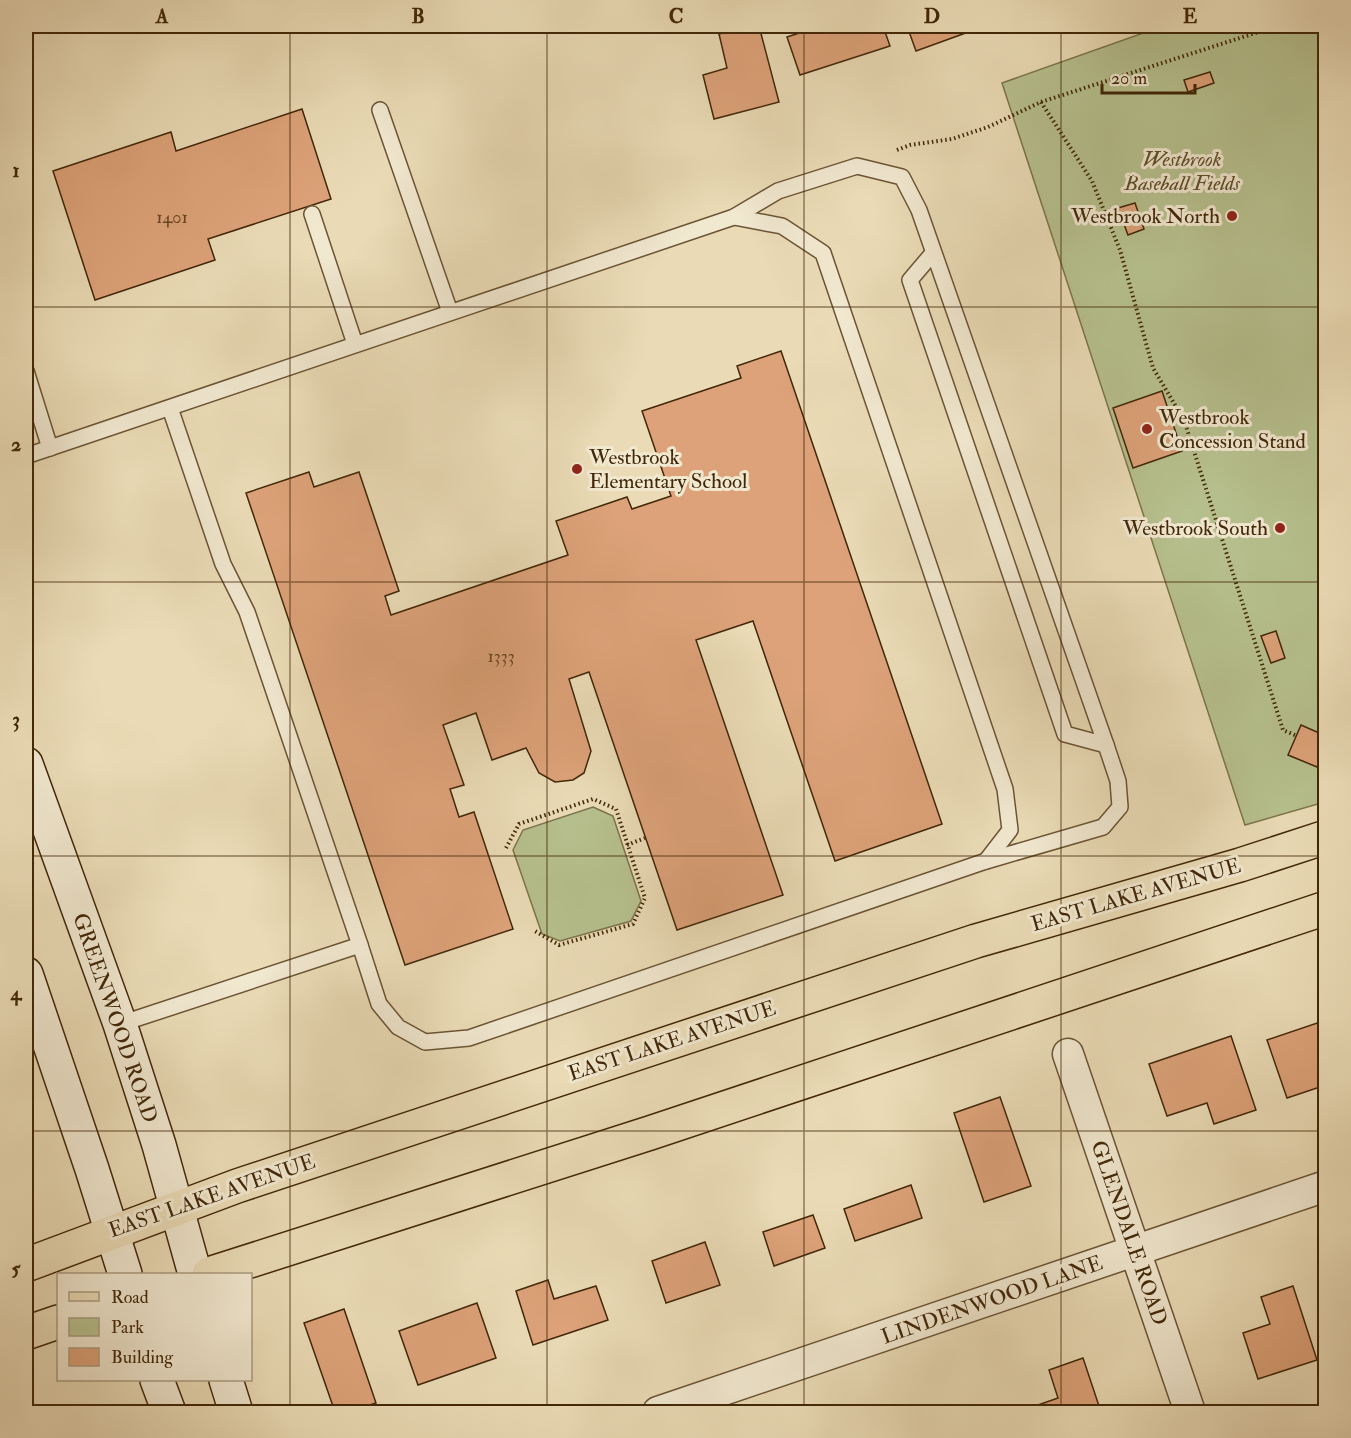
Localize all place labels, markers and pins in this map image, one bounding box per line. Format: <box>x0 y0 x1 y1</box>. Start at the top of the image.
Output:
place label: Westbrook North <box>1070 203 1220 230</box>
marker: Westbrook North <box>1225 209 1239 223</box>
place label: Westbrook Concession Stand <box>1158 404 1307 455</box>
marker: Westbrook Concession Stand <box>1140 422 1154 436</box>
place label: Westbrook Elementary School <box>588 444 748 495</box>
marker: Westbrook Elementary School <box>570 462 584 476</box>
place label: Westbrook South <box>1122 515 1268 542</box>
marker: Westbrook South <box>1273 521 1287 535</box>

